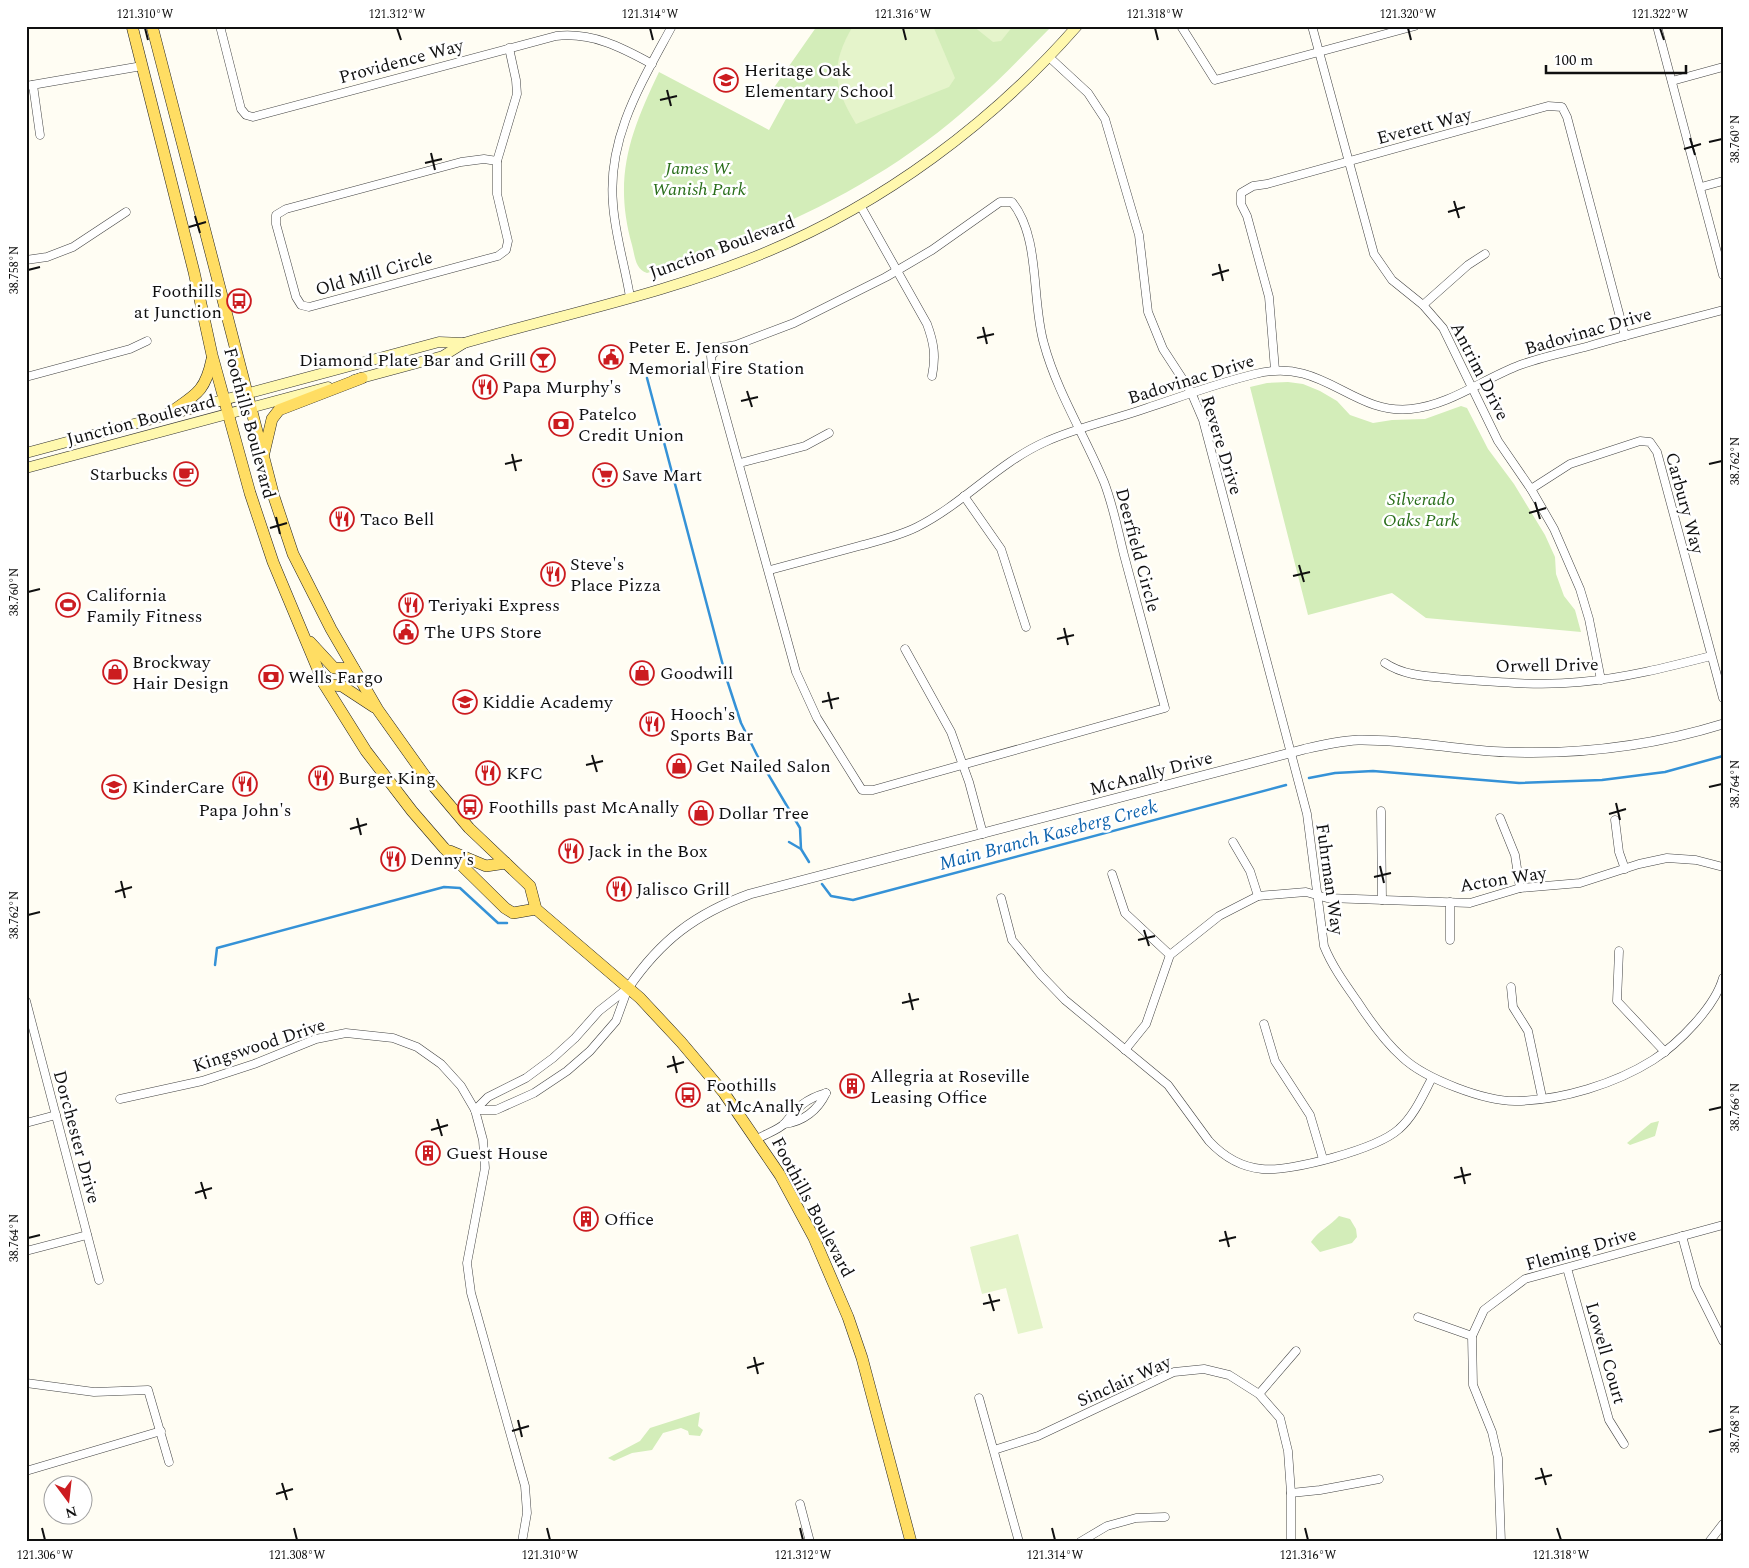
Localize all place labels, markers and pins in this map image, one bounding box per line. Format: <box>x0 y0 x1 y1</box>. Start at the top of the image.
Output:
place label: Heritage Oak Elementary School <box>744 57 894 105</box>
school or university icon: Heritage Oak Elementary School <box>713 67 739 93</box>
place label: Foothills at Junction <box>134 278 222 326</box>
bus stop icon: Foothills at Junction <box>226 288 252 314</box>
place label: Peter E. Jenson Memorial Fire Station <box>628 334 804 382</box>
public building icon: Peter E. Jenson Memorial Fire Station <box>598 344 624 370</box>
place label: Diamond Plate Bar and Grill <box>299 347 526 374</box>
bar icon: Diamond Plate Bar and Grill <box>530 347 556 373</box>
restaurant icon: Papa Murphy's <box>472 374 498 400</box>
place label: Papa Murphy's <box>502 374 621 401</box>
place label: Patelco Credit Union <box>578 401 684 449</box>
bank icon: Patelco Credit Union <box>548 411 574 437</box>
place label: Starbucks <box>90 461 168 488</box>
cafe icon: Starbucks <box>173 461 199 487</box>
supermarket icon: Save Mart <box>592 462 618 488</box>
place label: Save Mart <box>622 462 702 489</box>
restaurant icon: Taco Bell <box>329 506 355 532</box>
place label: Taco Bell <box>360 506 434 533</box>
place label: Steve's Place Pizza <box>570 551 661 599</box>
restaurant icon: Steve's Place Pizza <box>540 561 566 587</box>
place label: California Family Fitness <box>86 582 203 630</box>
sports icon: California Family Fitness <box>55 592 81 618</box>
restaurant icon: Teriyaki Express <box>398 592 424 618</box>
place label: Teriyaki Express <box>428 592 560 619</box>
public building icon: The UPS Store <box>393 619 419 645</box>
place label: The UPS Store <box>424 619 542 646</box>
place label: Brockway Hair Design <box>132 649 229 697</box>
shop icon: Brockway Hair Design <box>102 659 128 685</box>
shop icon: Goodwill <box>629 660 655 686</box>
place label: Goodwill <box>660 660 733 687</box>
bank icon: Wells Fargo <box>258 664 284 690</box>
place label: Wells Fargo <box>288 664 383 691</box>
school or university icon: Kiddie Academy <box>452 689 478 715</box>
place label: Kiddie Academy <box>482 689 614 716</box>
place label: Hooch's Sports Bar <box>670 701 753 749</box>
restaurant icon: Hooch's Sports Bar <box>639 711 665 737</box>
shop icon: Get Nailed Salon <box>666 753 692 779</box>
place label: Get Nailed Salon <box>696 753 831 780</box>
restaurant icon: KFC <box>475 760 501 786</box>
place label: KFC <box>506 760 543 787</box>
restaurant icon: Burger King <box>308 765 334 791</box>
place label: Burger King <box>338 765 436 792</box>
restaurant icon: Papa John's <box>232 771 258 797</box>
school or university icon: KinderCare <box>101 774 127 800</box>
place label: KinderCare <box>132 774 225 801</box>
bus stop icon: Foothills past McAnally <box>457 794 483 820</box>
place label: Foothills past McAnally <box>488 794 680 821</box>
place label: Papa John's <box>198 797 292 824</box>
shop icon: Dollar Tree <box>688 800 714 826</box>
place label: Dollar Tree <box>718 800 809 827</box>
restaurant icon: Jack in the Box <box>558 838 584 864</box>
place label: Jack in the Box <box>588 838 708 865</box>
restaurant icon: Denny's <box>380 846 406 872</box>
place label: Denny's <box>410 846 474 873</box>
restaurant icon: Jalisco Grill <box>606 876 632 902</box>
place label: Jalisco Grill <box>636 876 730 903</box>
place label: Allegria at Roseville Leasing Office <box>870 1063 1030 1111</box>
place label: Foothills at McAnally <box>706 1072 805 1120</box>
building icon: Allegria at Roseville Leasing Office <box>839 1073 865 1099</box>
bus stop icon: Foothills at McAnally <box>675 1082 701 1108</box>
building icon: Guest House <box>415 1140 441 1166</box>
place label: Guest House <box>446 1140 548 1167</box>
building icon: Office <box>573 1206 599 1232</box>
place label: Office <box>604 1206 654 1233</box>

